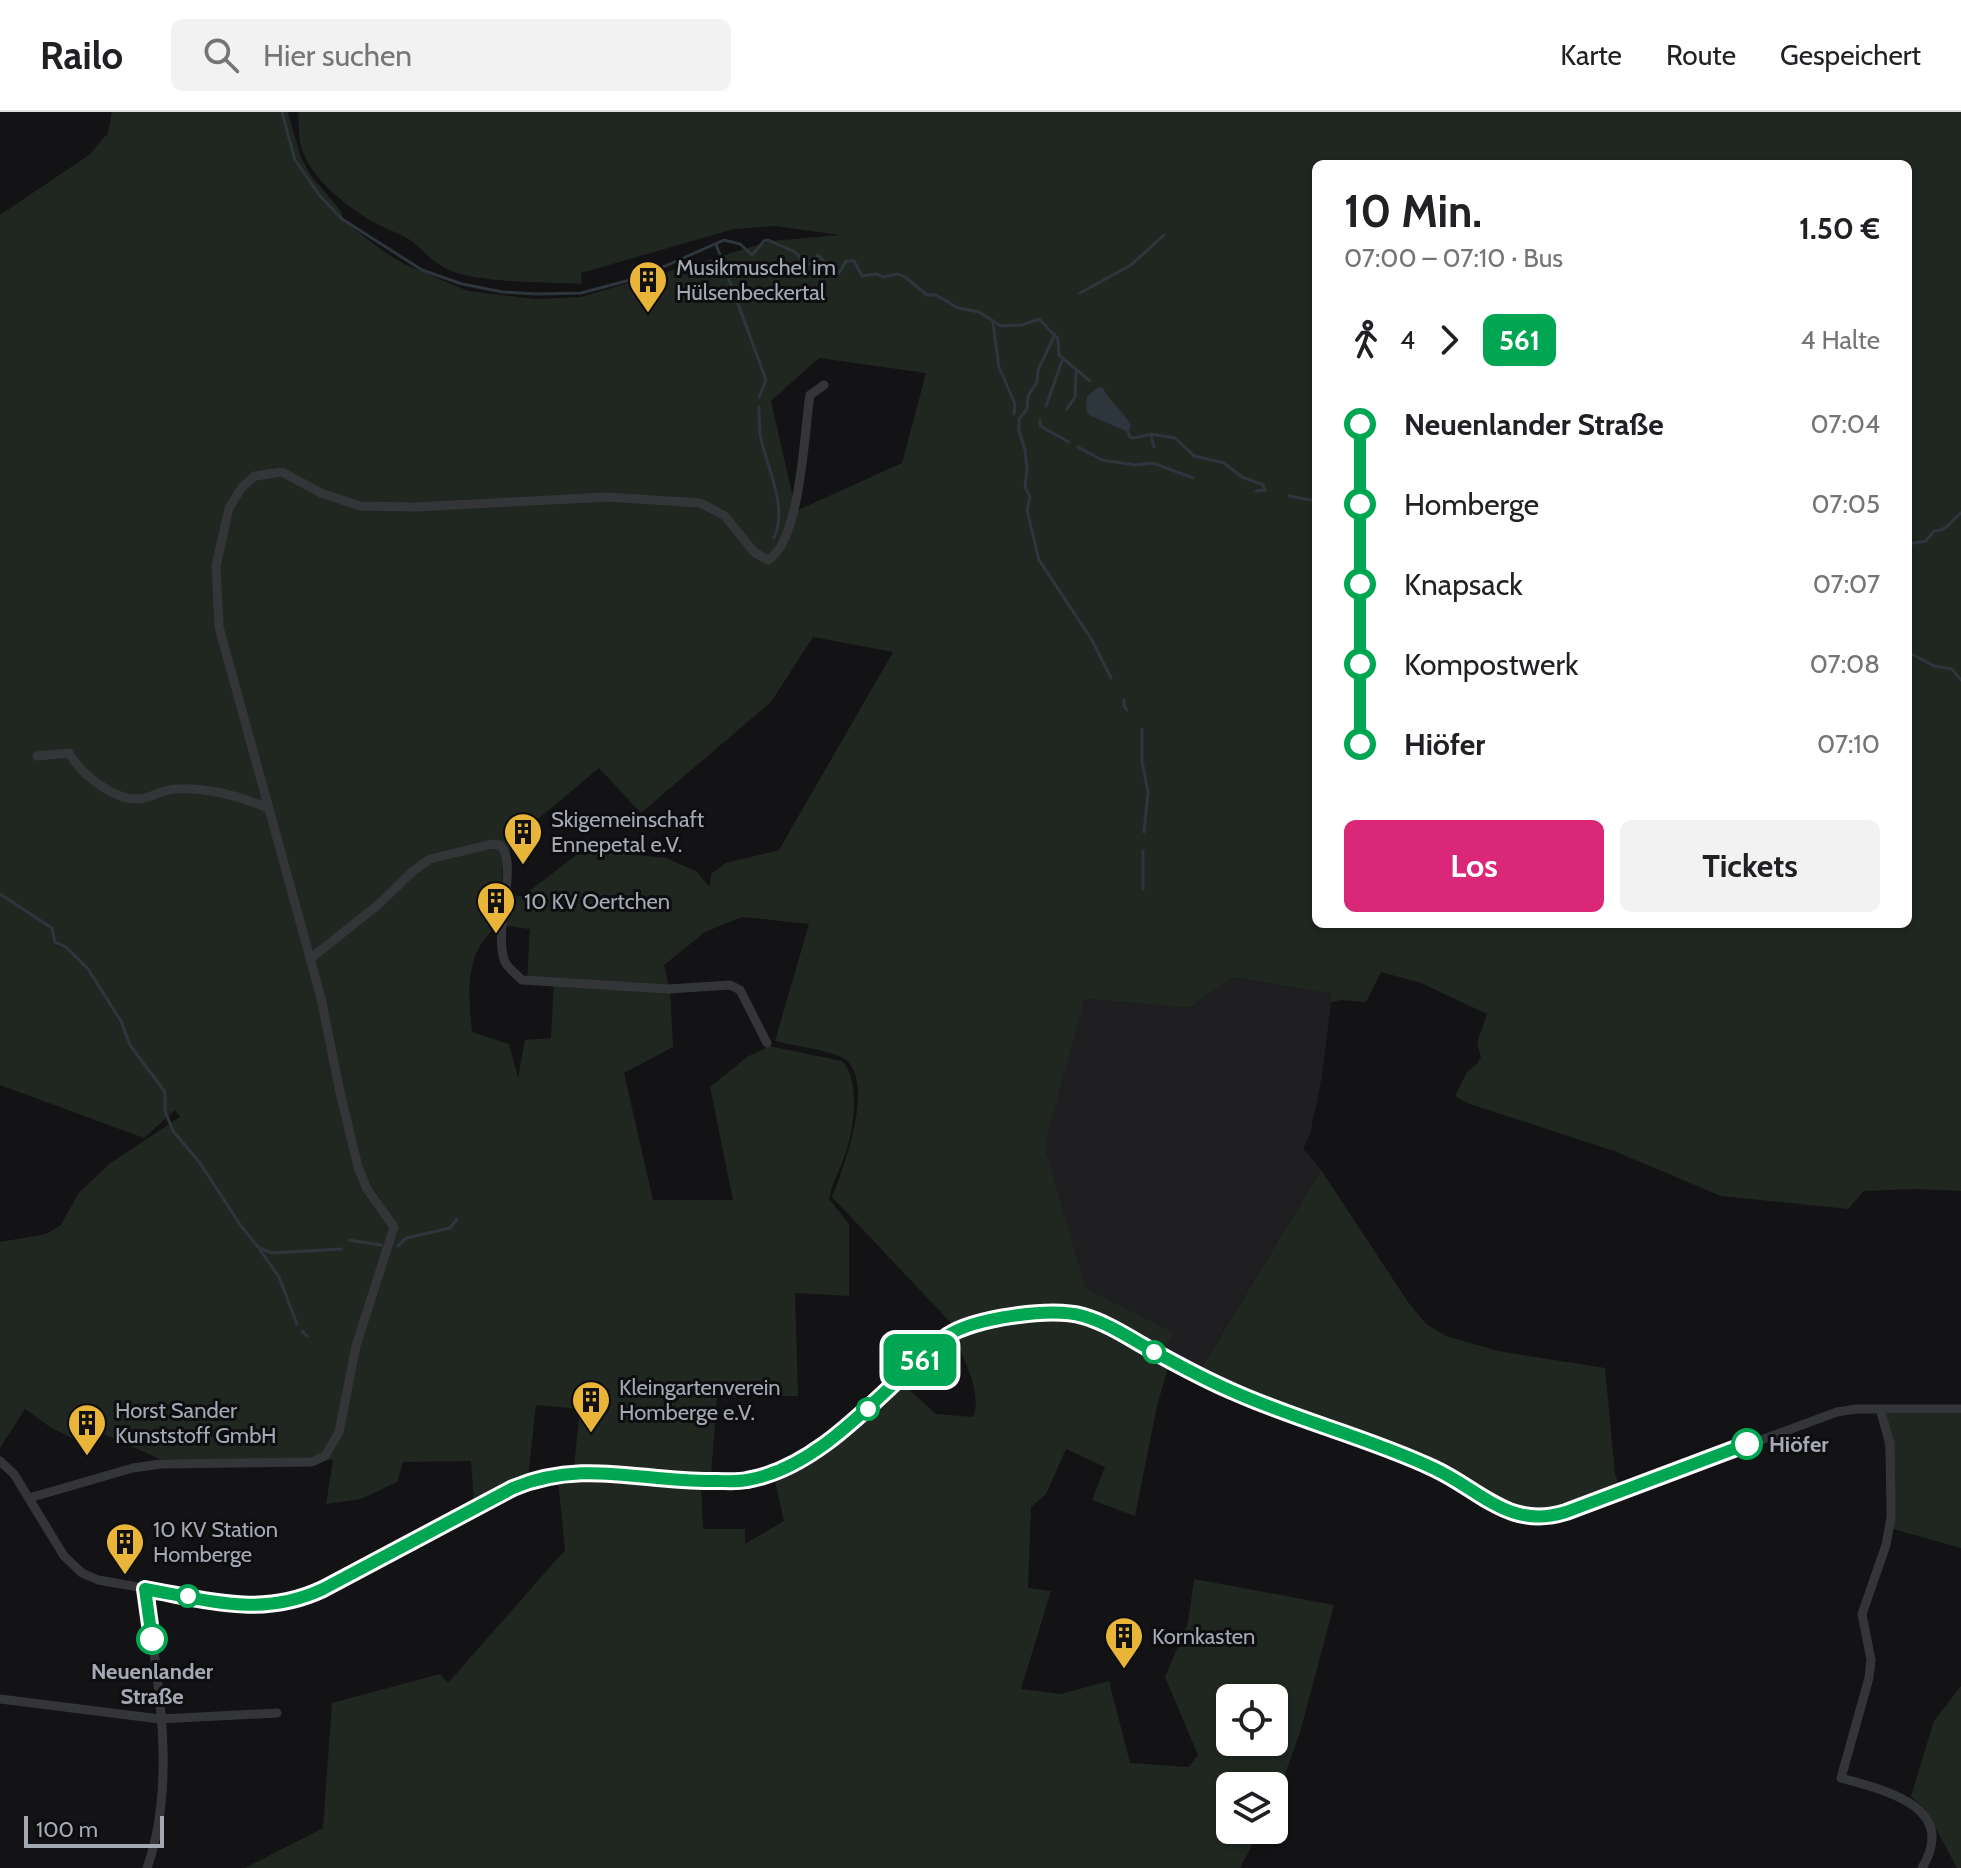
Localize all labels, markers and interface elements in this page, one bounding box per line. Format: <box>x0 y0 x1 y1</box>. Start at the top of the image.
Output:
search box <box>171 19 731 91</box>
text: Railo <box>40 32 123 79</box>
icon: search <box>199 33 243 77</box>
text: Hier suchen <box>263 37 412 74</box>
text: Karte <box>1560 38 1622 72</box>
text: Route <box>1666 38 1736 72</box>
text: Gespeichert <box>1780 38 1921 72</box>
text: 10 Min. <box>1344 185 1482 238</box>
text: 1.50 € <box>1799 210 1880 247</box>
text: 07:00 – 07:10 · Bus <box>1344 242 1563 274</box>
place label: Musikmuschel im Hülsenbeckertal <box>676 254 836 306</box>
building icon: Musikmuschel im Hülsenbeckertal <box>627 259 669 314</box>
icon: walk <box>1344 318 1388 362</box>
icon: forward <box>1427 318 1471 362</box>
text: 561 <box>1499 323 1540 357</box>
text: 4 <box>1400 324 1415 356</box>
text: 4 Halte <box>1801 324 1880 356</box>
text: Neuenlander Straße <box>1404 406 1664 443</box>
text: 07:04 <box>1810 408 1880 440</box>
text: Homberge <box>1404 486 1539 523</box>
text: 07:05 <box>1811 488 1880 520</box>
text: Knapsack <box>1404 566 1523 603</box>
text: 07:07 <box>1813 568 1880 600</box>
text: Kompostwerk <box>1404 646 1578 683</box>
text: 07:08 <box>1810 648 1880 680</box>
text: Hiöfer <box>1404 726 1485 763</box>
text: 07:10 <box>1817 728 1880 760</box>
place label: Skigemeinschaft Ennepetal e.V. <box>551 806 705 858</box>
building icon: Skigemeinschaft Ennepetal e.V. <box>502 811 544 866</box>
button: Los <box>1344 820 1604 912</box>
button: Tickets <box>1620 820 1880 912</box>
building icon: 10 KV Oertchen <box>475 880 517 935</box>
place label: 10 KV Oertchen <box>524 888 670 915</box>
line badge: 561 <box>874 1334 966 1386</box>
unlabelled marker <box>1143 1341 1165 1363</box>
text: 561 <box>899 1343 941 1377</box>
place label: Kleingartenverein Homberge e.V. <box>619 1374 781 1426</box>
building icon: Kleingartenverein Homberge e.V. <box>570 1379 612 1434</box>
place label: Horst Sander Kunststoff GmbH <box>115 1397 276 1449</box>
unlabelled marker <box>857 1398 879 1420</box>
building icon: Horst Sander Kunststoff GmbH <box>66 1402 108 1457</box>
marker: Hiöfer <box>1732 1429 1762 1459</box>
place label: Hiöfer <box>1769 1431 1829 1458</box>
place label: 10 KV Station Homberge <box>153 1516 278 1568</box>
building icon: 10 KV Station Homberge <box>104 1521 146 1576</box>
unlabelled marker <box>177 1585 199 1607</box>
building icon: Kornkasten <box>1103 1615 1145 1670</box>
place label: Kornkasten <box>1152 1623 1255 1650</box>
marker: Neuenlander Straße <box>137 1624 167 1654</box>
place label: Neuenlander Straße <box>91 1658 214 1710</box>
map controls <box>1216 1684 1288 1844</box>
button: locate <box>1216 1684 1288 1756</box>
button: layers <box>1216 1772 1288 1844</box>
scale bar <box>24 1812 164 1848</box>
text: 100 m <box>36 1816 98 1843</box>

